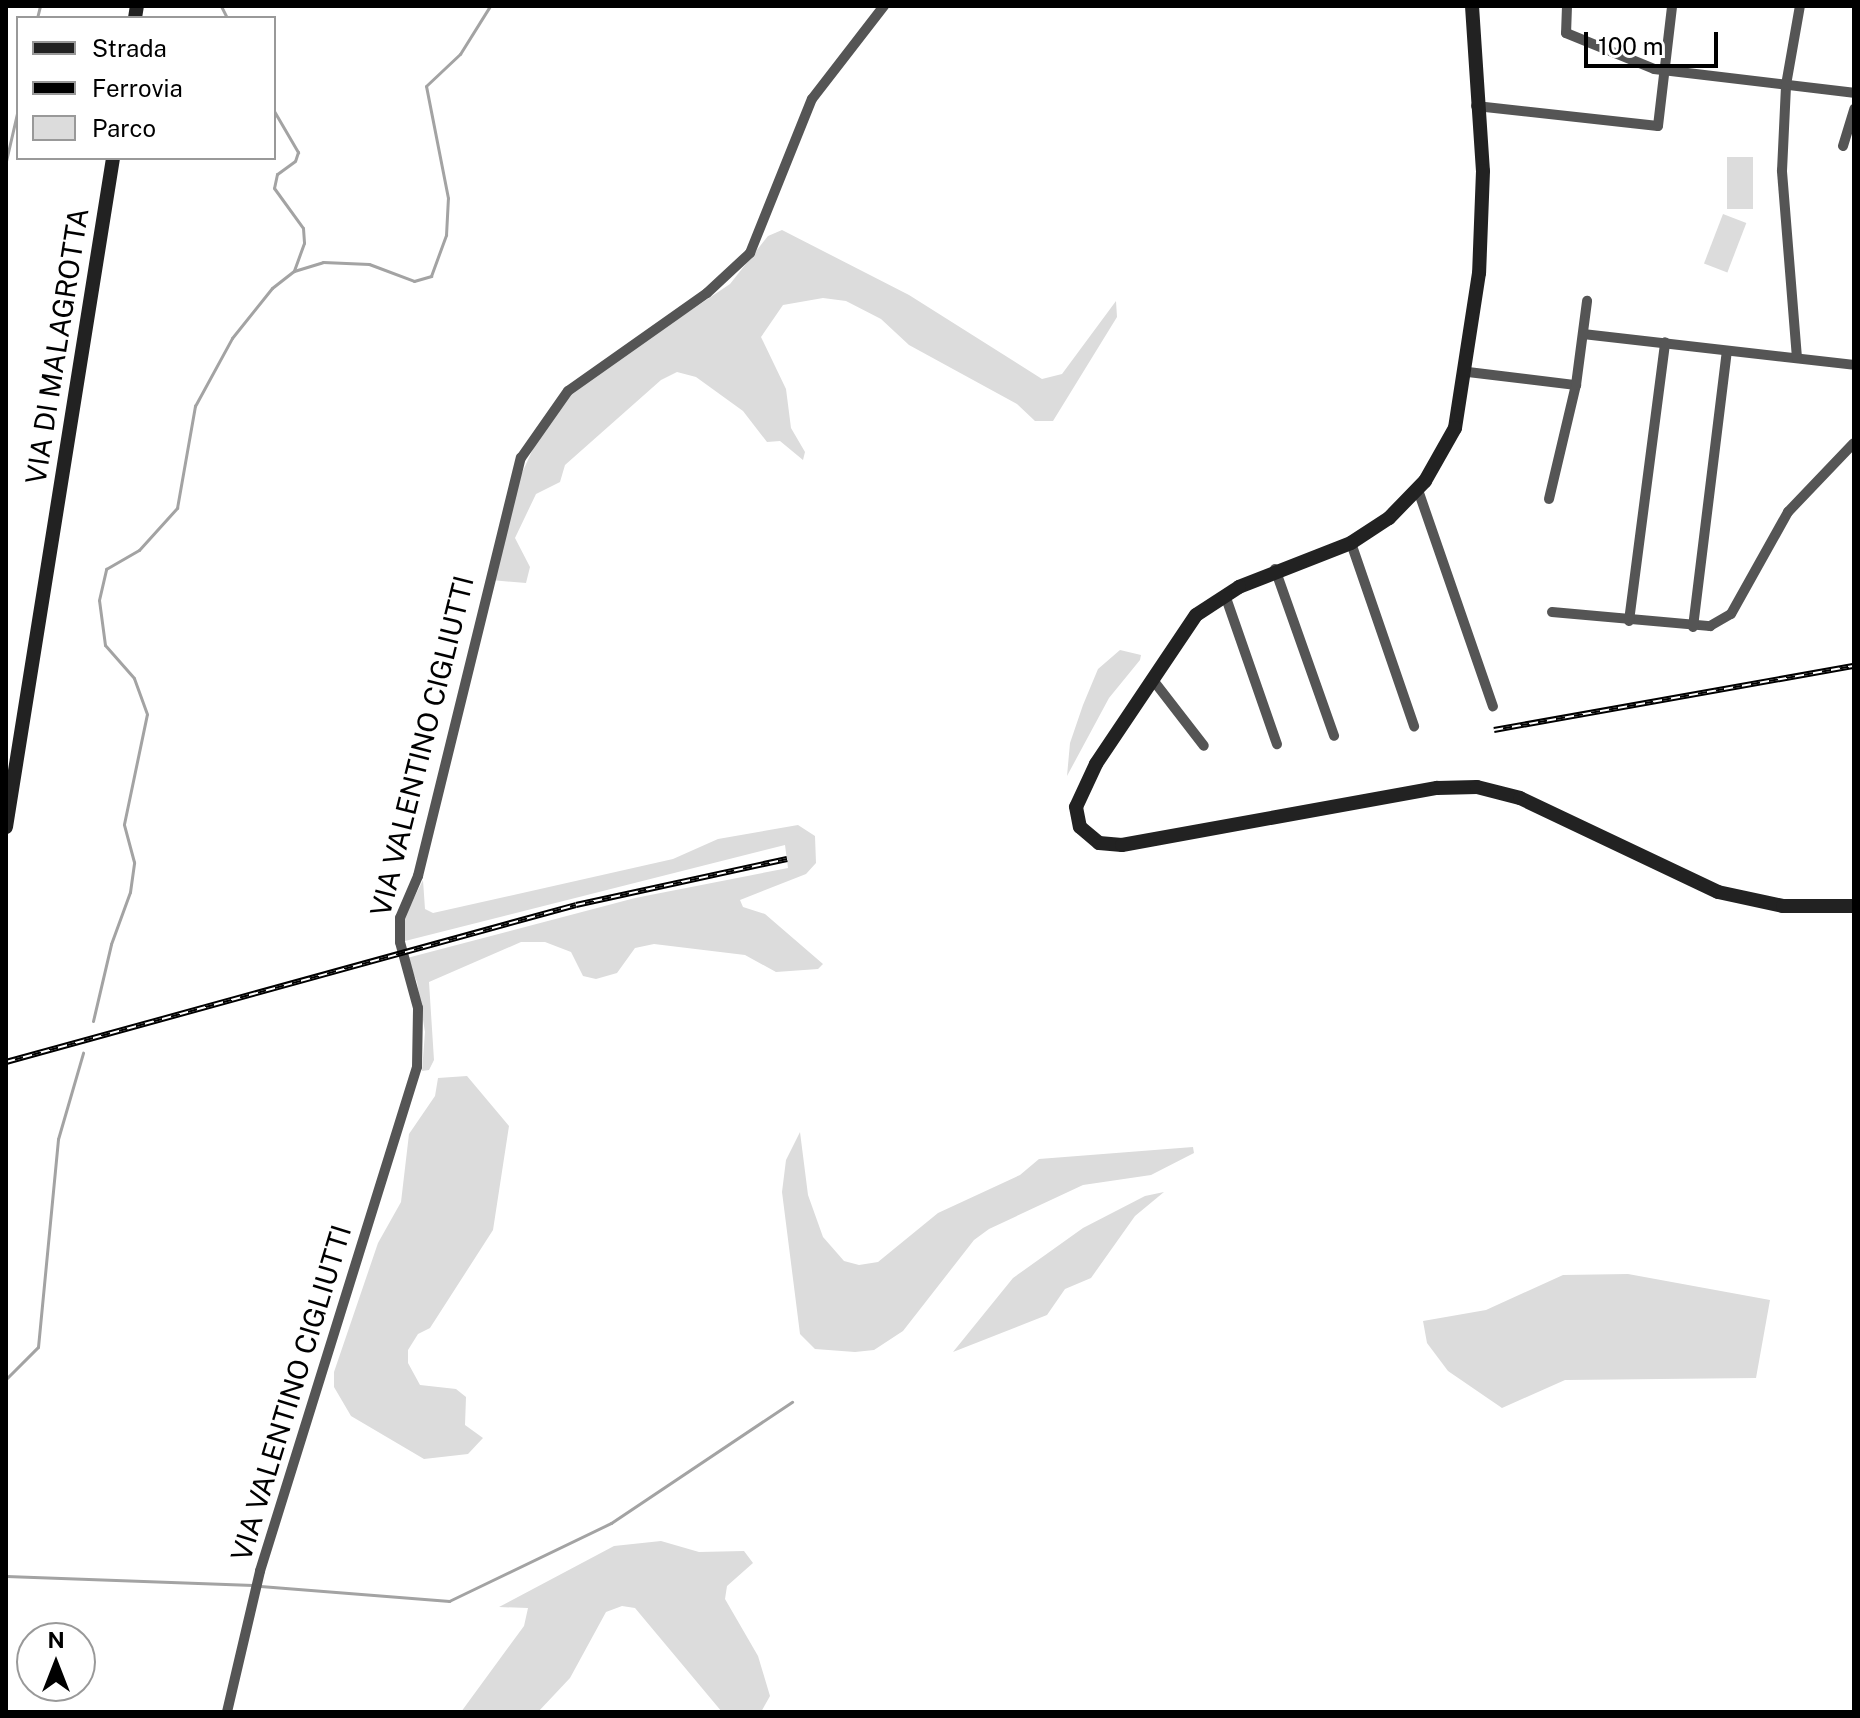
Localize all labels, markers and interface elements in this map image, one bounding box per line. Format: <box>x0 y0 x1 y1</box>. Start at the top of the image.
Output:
legend <box>16 16 276 160</box>
scale bar <box>1588 16 1722 66</box>
text: 100 m <box>1598 32 1664 60</box>
text: Strada <box>92 34 167 62</box>
text: Ferrovia <box>92 74 183 102</box>
text: Parco <box>92 114 156 142</box>
street label: VIA DI MALAGROTTA <box>19 206 95 486</box>
street label: VIA VALENTINO CIGLIUTTI <box>363 572 481 920</box>
street label: VIA VALENTINO CIGLIUTTI <box>224 1221 358 1565</box>
north arrow <box>16 1622 96 1702</box>
text: N <box>47 1627 65 1653</box>

